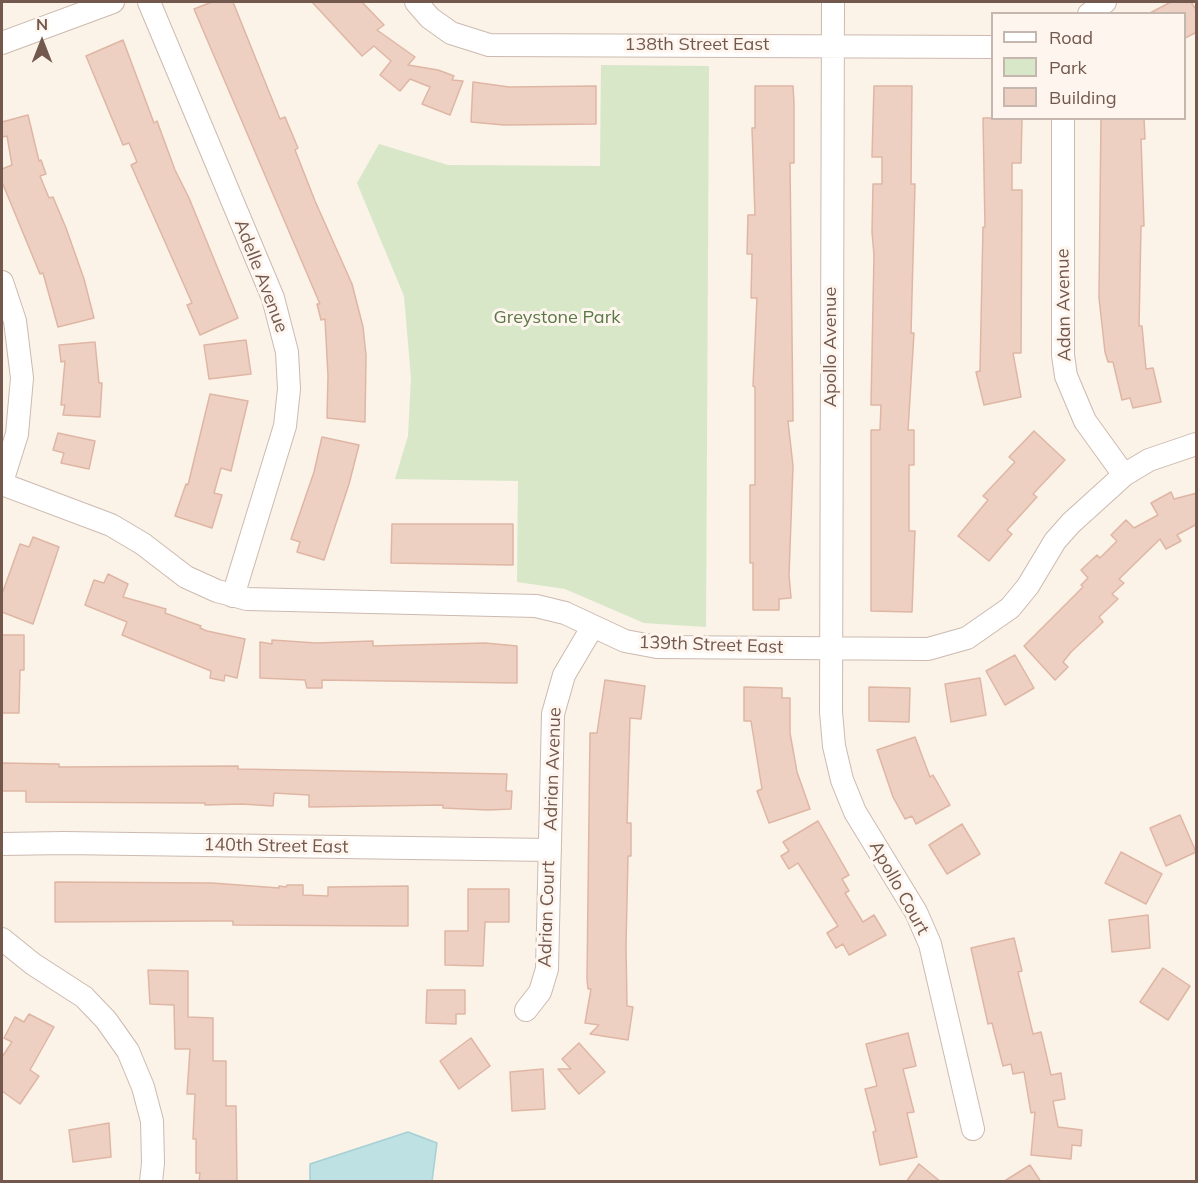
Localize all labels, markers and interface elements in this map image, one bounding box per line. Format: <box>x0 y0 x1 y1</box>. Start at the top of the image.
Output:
north arrow <box>12 12 72 72</box>
legend <box>991 12 1186 120</box>
text: N <box>36 14 48 34</box>
text: Road <box>1049 26 1093 49</box>
street label: 138th Street East <box>625 34 769 56</box>
text: Park <box>1049 56 1087 79</box>
text: Building <box>1049 86 1117 109</box>
street label: Adelle Avenue <box>230 216 292 336</box>
street label: Adan Avenue <box>1052 248 1076 362</box>
street label: Apollo Avenue <box>820 287 842 407</box>
park label: Greystone Park <box>494 307 620 329</box>
street label: 139th Street East <box>638 632 784 658</box>
street label: Adrian Avenue <box>540 707 566 831</box>
street label: 140th Street East <box>203 834 349 858</box>
street label: Apollo Court <box>864 837 934 939</box>
street label: Adrian Court <box>534 860 560 968</box>

